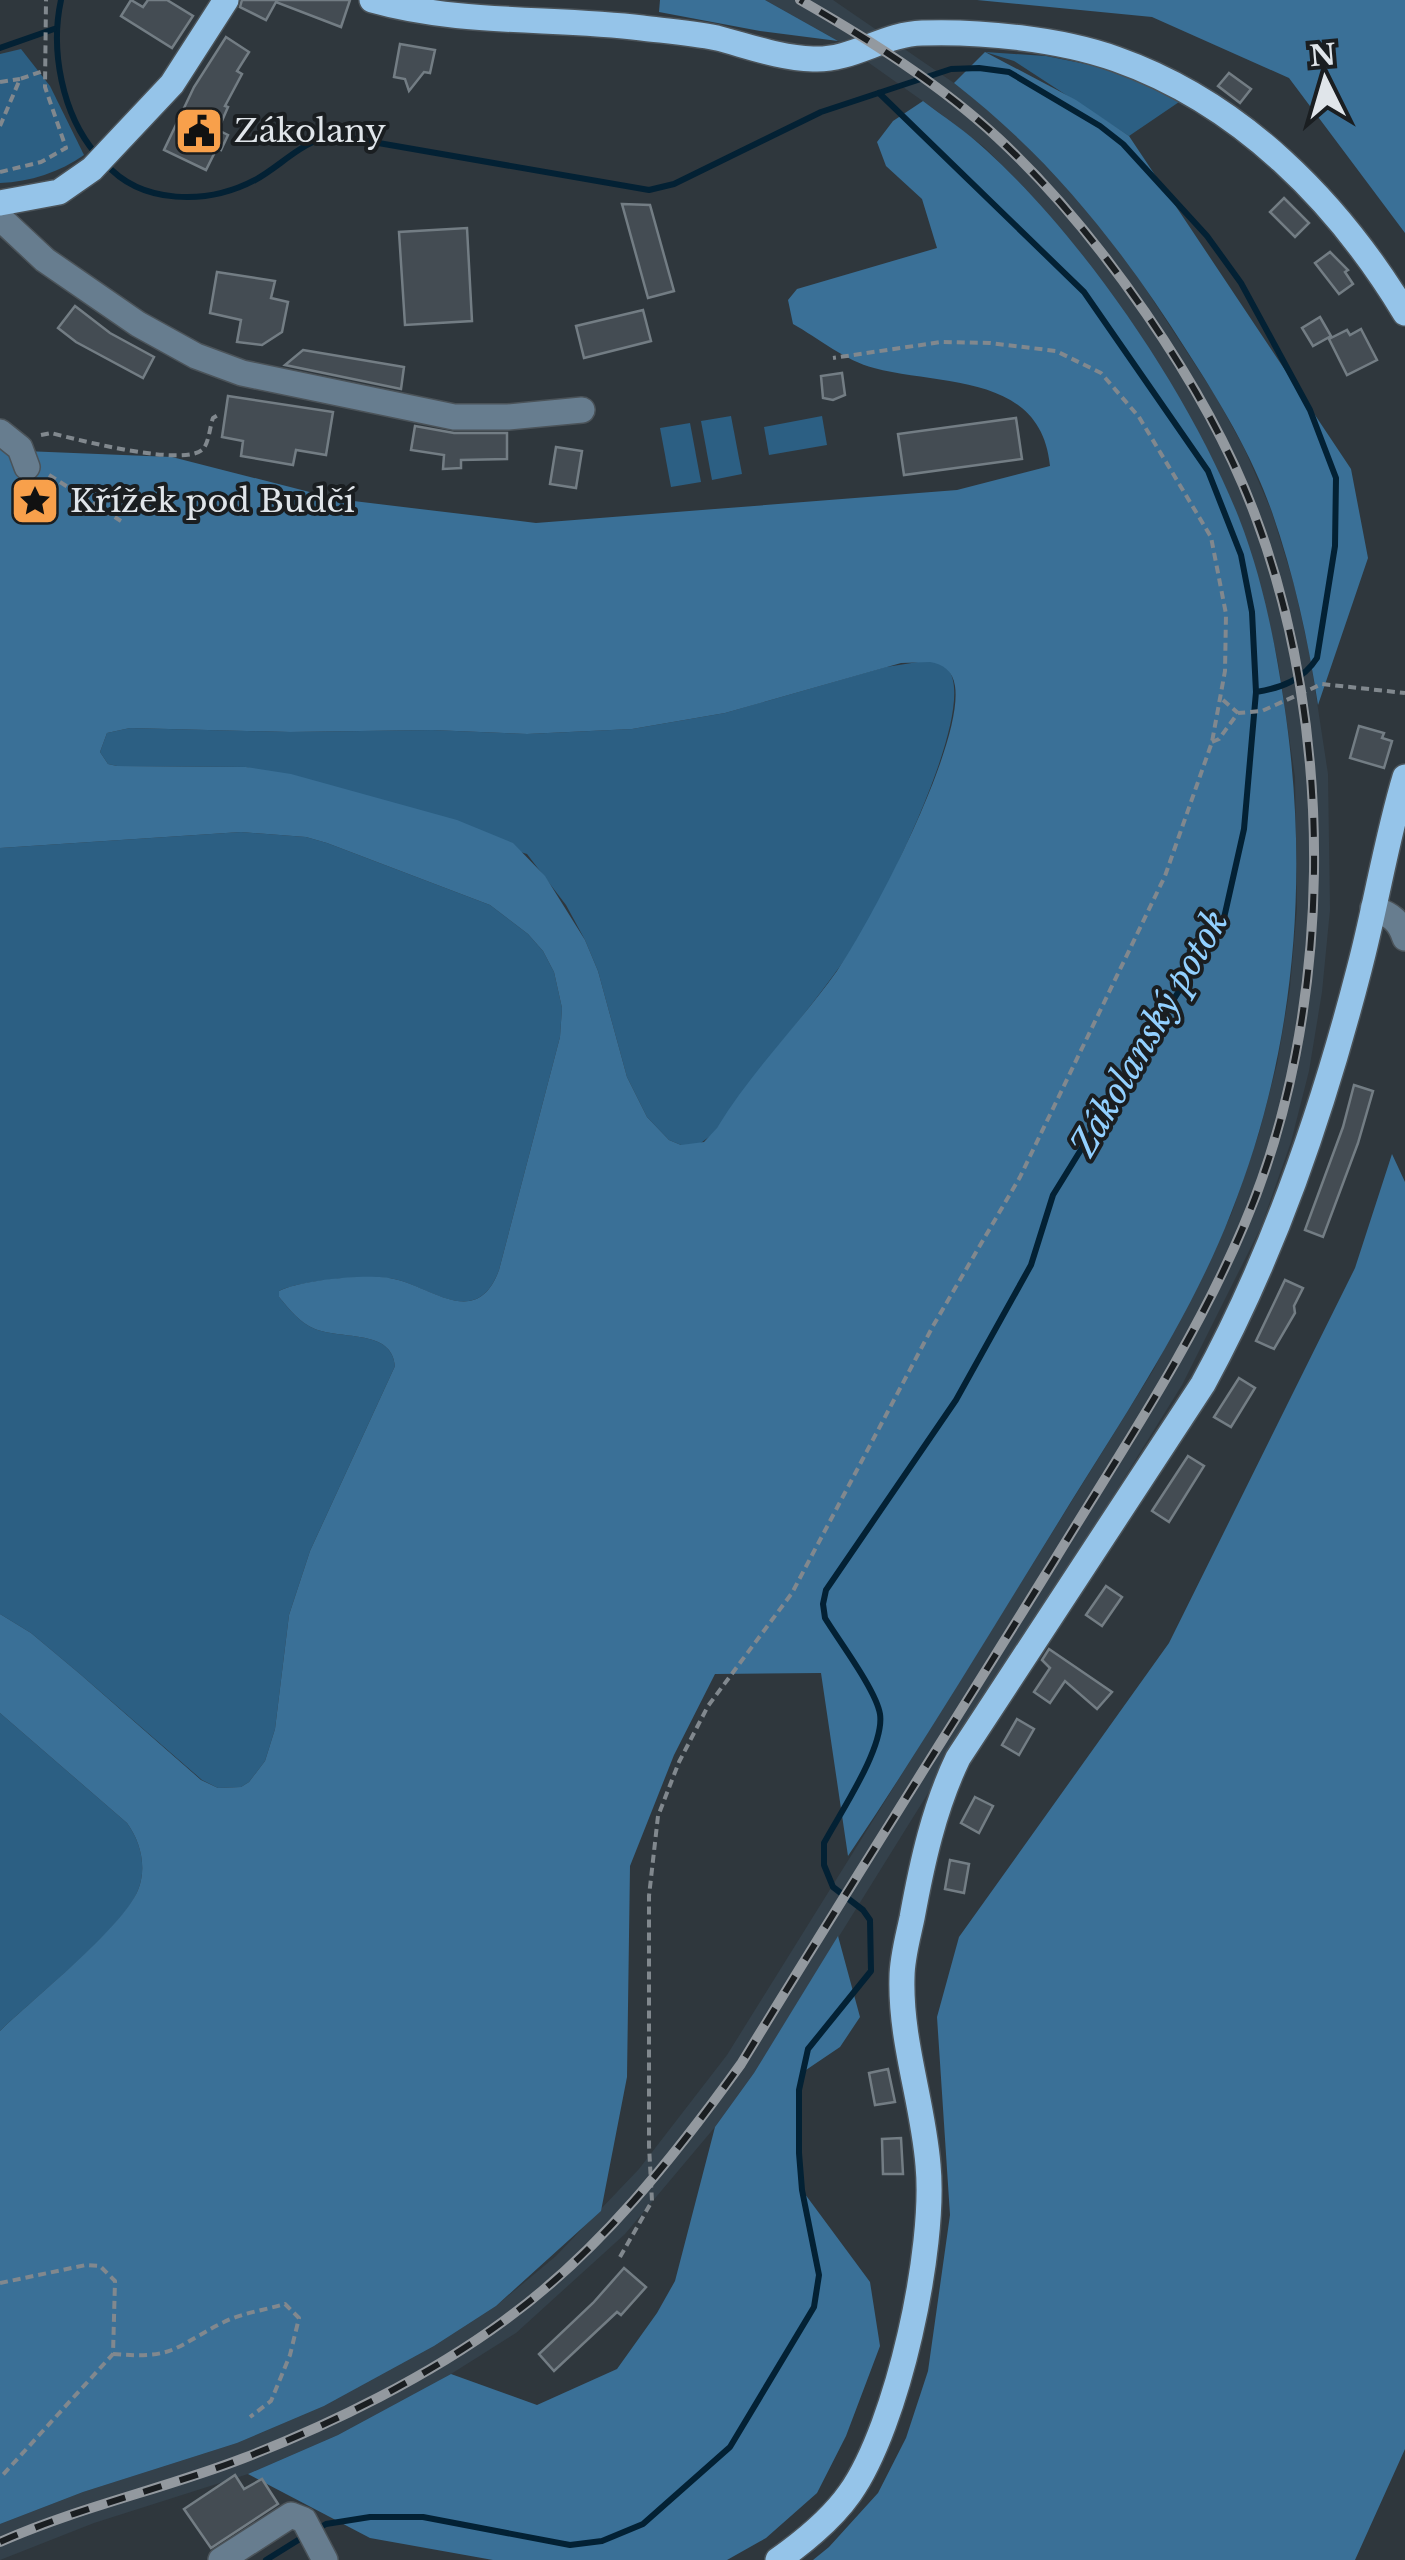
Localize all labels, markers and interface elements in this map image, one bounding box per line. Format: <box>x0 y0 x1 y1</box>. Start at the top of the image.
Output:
north arrow <box>1275 30 1375 130</box>
text: N <box>1308 37 1338 74</box>
public building icon: Zákolany <box>173 105 225 157</box>
place label: Zákolany <box>234 111 386 151</box>
place icon: Křížek pod Budčí <box>9 475 61 527</box>
place label: Křížek pod Budčí <box>70 481 355 521</box>
water label: Zákolanský potok <box>1061 902 1237 1165</box>

